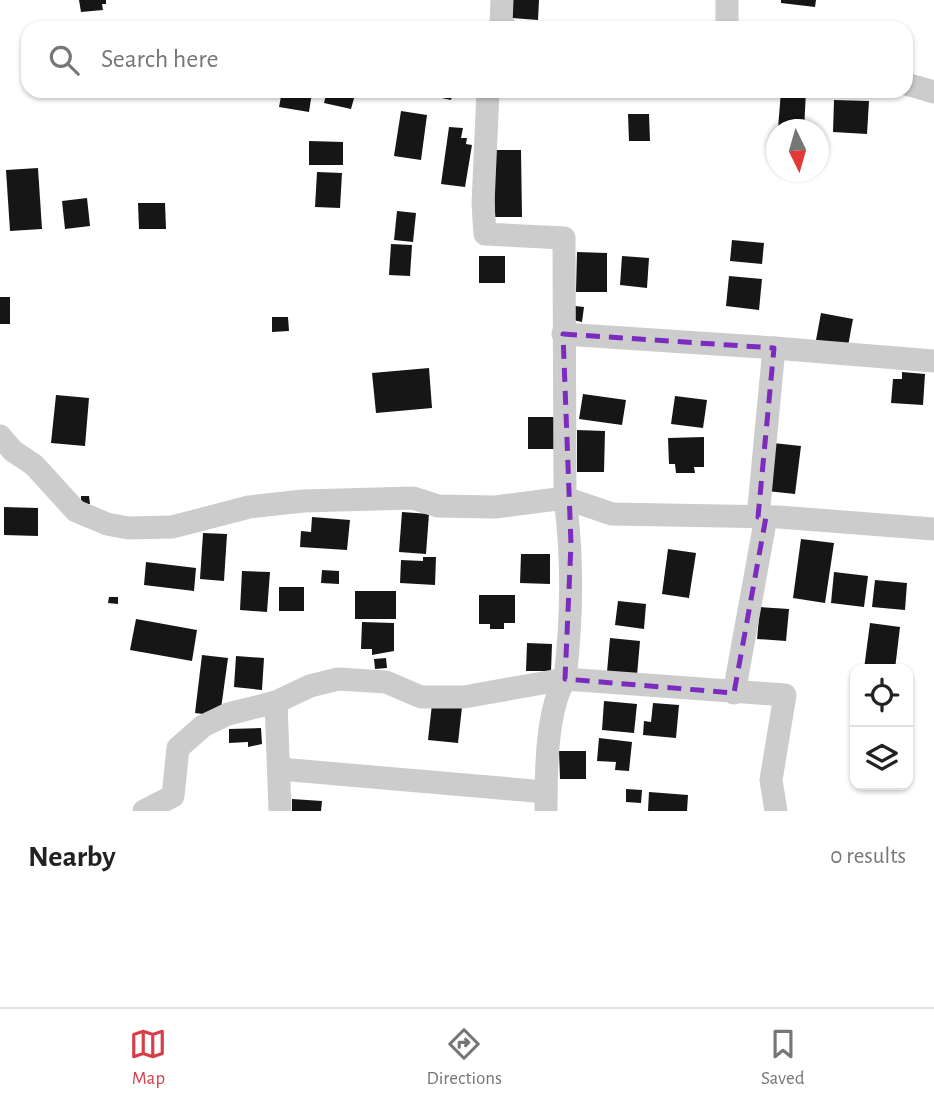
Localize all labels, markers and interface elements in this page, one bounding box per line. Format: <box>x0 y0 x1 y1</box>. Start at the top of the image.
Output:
search box <box>21 21 913 98</box>
icon: search <box>45 41 83 79</box>
text: Search here <box>101 46 219 72</box>
north arrow <box>766 119 829 182</box>
map controls <box>850 664 913 790</box>
button: locate <box>850 664 913 727</box>
button: layers <box>850 727 913 790</box>
text: Nearby <box>28 842 116 872</box>
text: 0 results <box>830 845 906 868</box>
tab: Map <box>129 1025 167 1090</box>
tab: Directions <box>426 1025 502 1090</box>
tab: Saved <box>761 1025 805 1090</box>

